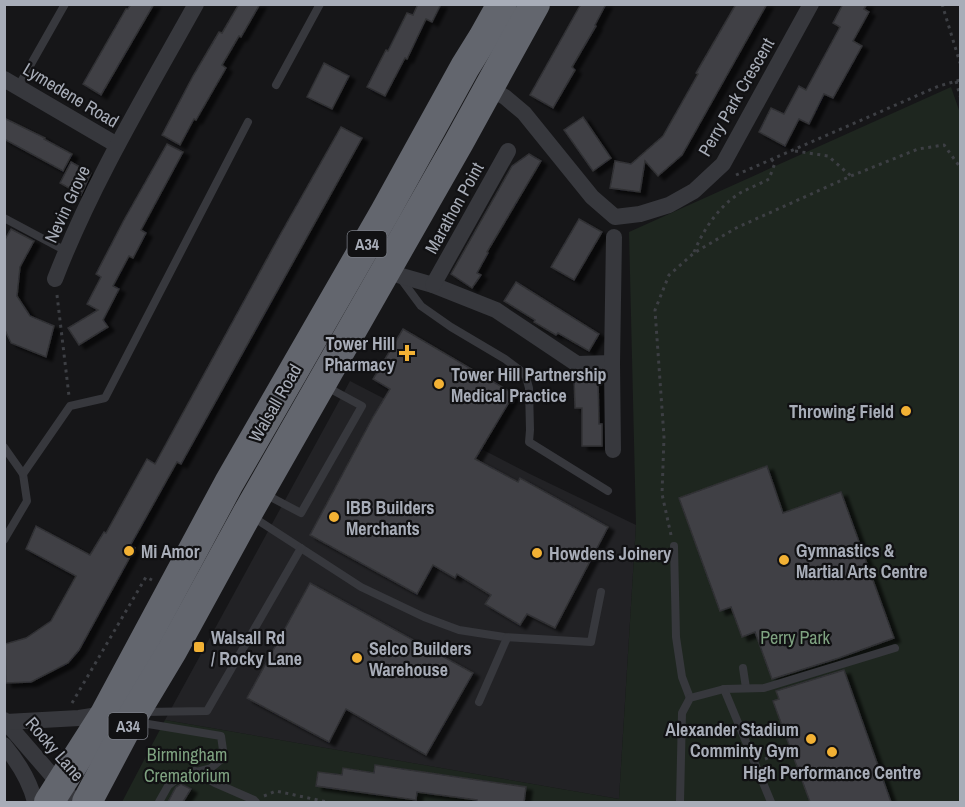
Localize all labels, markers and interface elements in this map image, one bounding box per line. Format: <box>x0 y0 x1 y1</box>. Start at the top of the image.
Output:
street label: Perry Park Crescent <box>692 33 780 161</box>
street label: Lymedene Road <box>18 57 124 133</box>
street label: Marathon Point <box>419 158 489 258</box>
street label: Nevin Grove <box>38 161 96 247</box>
road number: A34 <box>348 231 386 257</box>
place label: Tower Hill Pharmacy <box>324 331 396 377</box>
marker: Tower Hill Pharmacy <box>400 346 414 360</box>
street label: Walsall Road <box>243 359 307 447</box>
place label: Tower Hill Partnership Medical Practice <box>451 362 607 408</box>
marker: Tower Hill Partnership Medical Practice <box>432 377 446 391</box>
place label: Throwing Field <box>789 399 894 424</box>
marker: Throwing Field <box>899 404 913 418</box>
place label: IBB Builders Merchants <box>346 495 435 541</box>
marker: IBB Builders Merchants <box>327 510 341 524</box>
place label: Gymnastics & Martial Arts Centre <box>796 538 928 584</box>
place label: Mi Amor <box>141 539 200 564</box>
place label: Howdens Joinery <box>549 541 672 566</box>
marker: Mi Amor <box>122 544 136 558</box>
marker: Howdens Joinery <box>530 546 544 560</box>
marker: Gymnastics & Martial Arts Centre <box>777 553 791 567</box>
place label: Walsall Rd / Rocky Lane <box>211 625 302 671</box>
park label: Perry Park <box>760 625 830 650</box>
place label: Selco Builders Warehouse <box>369 636 472 682</box>
marker: Walsall Rd / Rocky Lane <box>192 640 206 654</box>
marker: Selco Builders Warehouse <box>350 651 364 665</box>
street label: Rocky Lane <box>20 711 90 787</box>
road number: A34 <box>108 713 148 739</box>
place label: Alexander Stadium Comminty Gym <box>665 717 799 763</box>
marker: Alexander Stadium Comminty Gym <box>804 732 818 746</box>
park label: Birmingham Crematorium <box>144 742 230 788</box>
marker: High Performance Centre <box>825 745 839 759</box>
place label: High Performance Centre <box>743 760 921 785</box>

